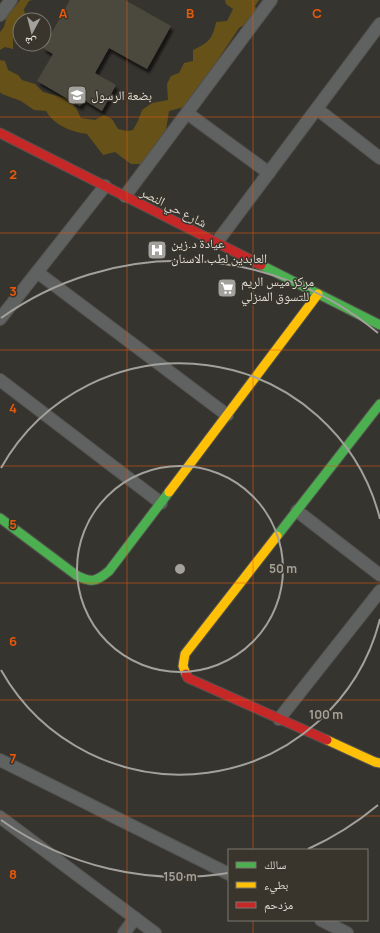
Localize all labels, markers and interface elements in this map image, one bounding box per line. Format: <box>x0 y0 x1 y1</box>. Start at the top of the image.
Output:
text: A <box>59 4 68 22</box>
text: B <box>186 4 194 22</box>
text: C <box>312 4 322 22</box>
north arrow <box>12 12 52 52</box>
text: ش <box>24 33 38 51</box>
school or university icon: بضعة الرسول <box>66 84 88 106</box>
place label: بضعة الرسول <box>91 86 152 104</box>
text: 2 <box>9 165 17 183</box>
street label: شارع حي النصر <box>136 182 210 233</box>
place label: عيادة د.زين العابدين لطب الاسنان <box>171 234 267 267</box>
hospital icon: عيادة د.زين العابدين لطب الاسنان <box>146 239 168 261</box>
place label: مركز ميس الريم للتسوق المنزلي <box>241 272 314 307</box>
supermarket icon: مركز ميس الريم للتسوق المنزلي <box>216 277 238 299</box>
text: 3 <box>9 282 17 300</box>
text: 4 <box>9 399 17 417</box>
text: 5 <box>9 515 17 533</box>
text: 50 m <box>269 560 297 577</box>
centre of rings <box>173 562 187 576</box>
text: 6 <box>9 632 17 650</box>
text: 100 m <box>309 706 343 723</box>
text: 7 <box>10 749 17 767</box>
legend <box>228 849 368 921</box>
text: سالك <box>264 856 286 873</box>
text: 8 <box>9 865 17 883</box>
text: 150 m <box>163 868 197 885</box>
text: بطيء <box>264 876 288 895</box>
text: مزدحم <box>264 896 293 913</box>

